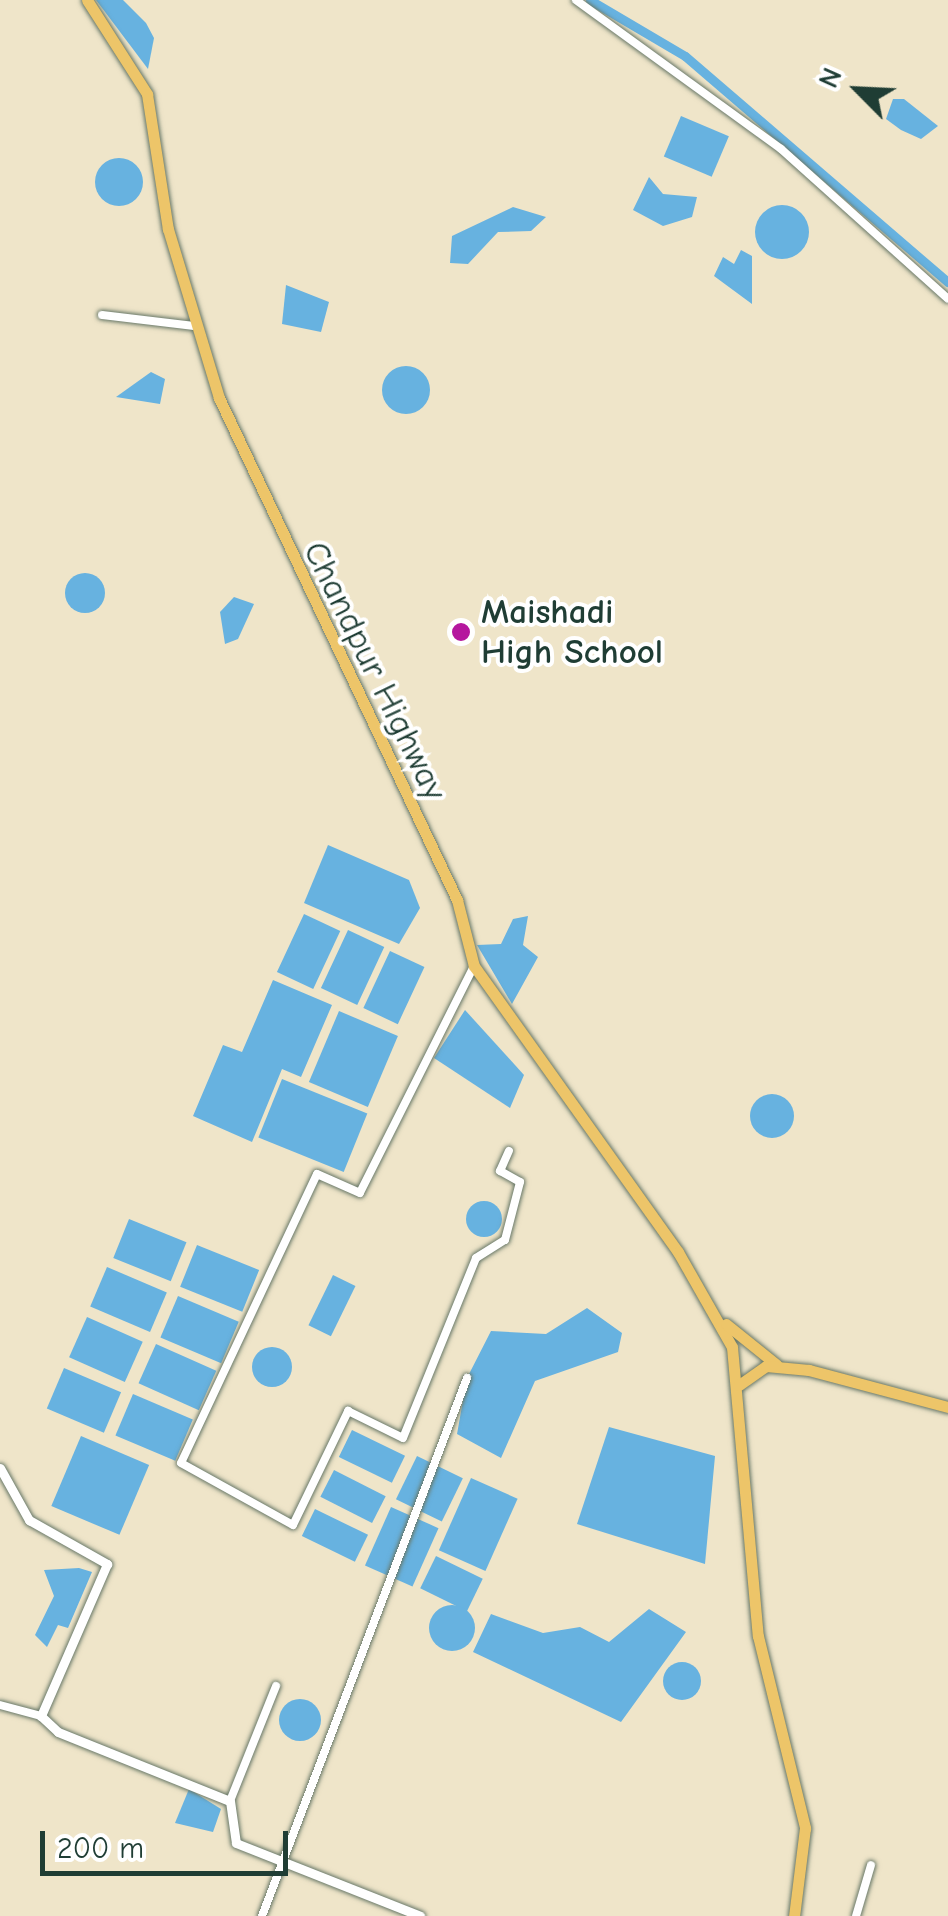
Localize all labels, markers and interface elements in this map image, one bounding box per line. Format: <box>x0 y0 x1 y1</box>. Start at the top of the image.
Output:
north arrow <box>808 40 908 140</box>
text: N <box>812 63 849 93</box>
street label: Chandpur Highway <box>294 535 456 807</box>
place label: Maishadi High School <box>481 591 663 673</box>
marker: Maishadi High School <box>450 621 472 643</box>
scale bar <box>45 1811 292 1873</box>
text: 200 m <box>57 1831 144 1866</box>

